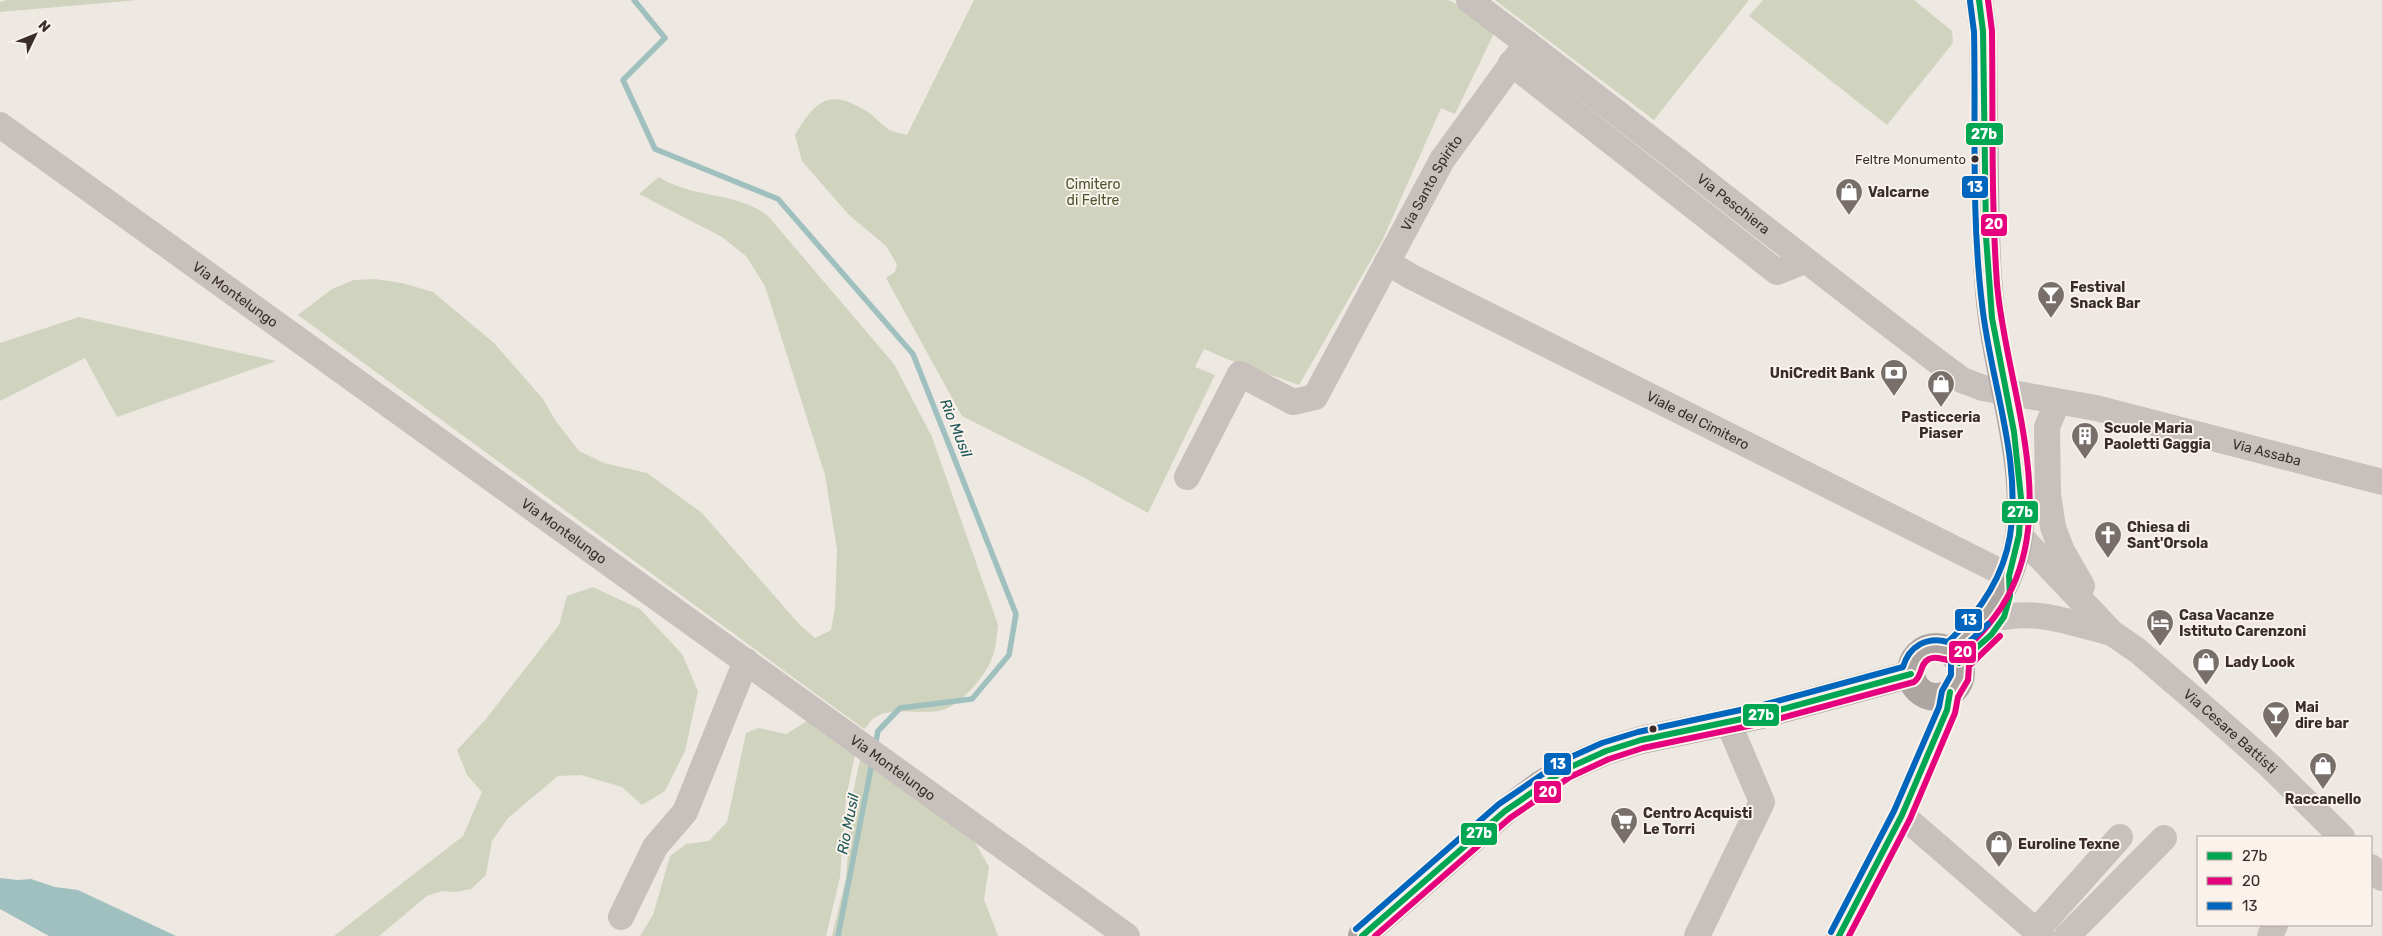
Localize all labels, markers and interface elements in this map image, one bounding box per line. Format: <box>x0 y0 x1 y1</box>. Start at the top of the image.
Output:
north arrow <box>10 10 60 60</box>
text: N <box>34 17 54 36</box>
line badge: 27b <box>1965 122 2004 146</box>
text: 27b <box>1971 126 1997 143</box>
street label: Via Santo Spirito <box>1397 132 1466 234</box>
place label: Feltre Monumento <box>1855 152 1966 167</box>
marker: Feltre Monumento <box>1970 154 1980 164</box>
street label: Via Peschiera <box>1693 170 1773 238</box>
line badge: 13 <box>1961 175 1989 199</box>
park label: Cimitero di Feltre <box>1065 176 1121 209</box>
shop icon: Valcarne <box>1834 177 1864 216</box>
text: 13 <box>1967 179 1983 196</box>
place label: Valcarne <box>1868 184 1929 201</box>
line badge: 20 <box>1980 213 2008 237</box>
text: 20 <box>1985 216 2003 233</box>
street label: Via Montelungo <box>189 258 281 331</box>
place label: Festival Snack Bar <box>2070 279 2141 312</box>
bar icon: Festival Snack Bar <box>2036 280 2066 319</box>
bank icon: UniCredit Bank <box>1879 358 1909 397</box>
place label: UniCredit Bank <box>1770 365 1876 382</box>
shop icon: Pasticceria Piaser <box>1926 369 1956 408</box>
street label: Viale del Cimitero <box>1643 388 1752 454</box>
water label: Rio Musil <box>936 396 976 460</box>
place label: Pasticceria Piaser <box>1901 409 1981 442</box>
place label: Scuole Maria Paoletti Gaggia <box>2104 420 2211 453</box>
building icon: Scuole Maria Paoletti Gaggia <box>2070 421 2100 460</box>
street label: Via Assaba <box>2230 436 2303 470</box>
street label: Via Montelungo <box>518 495 610 568</box>
line badge: 27b <box>2001 500 2039 524</box>
text: 27b <box>2007 504 2033 521</box>
place label: Chiesa di Sant'Orsola <box>2127 519 2208 552</box>
church icon: Chiesa di Sant'Orsola <box>2093 520 2123 559</box>
place label: Casa Vacanze Istituto Carenzoni <box>2179 607 2306 640</box>
line badge: 13 <box>1954 608 1983 632</box>
hotel icon: Casa Vacanze Istituto Carenzoni <box>2145 608 2175 647</box>
text: 13 <box>1961 612 1977 629</box>
line badge: 20 <box>1948 640 1977 664</box>
text: 20 <box>1954 644 1972 661</box>
shop icon: Lady Look <box>2191 647 2221 686</box>
place label: Lady Look <box>2225 654 2296 671</box>
street label: Via Cesare Battisti <box>2180 686 2281 777</box>
place label: Mai dire bar <box>2295 699 2350 732</box>
bar icon: Mai dire bar <box>2261 700 2291 739</box>
line badge: 27b <box>1742 703 1780 727</box>
text: 27b <box>1748 707 1774 724</box>
unlabelled marker <box>1648 724 1658 734</box>
street label: Via Montelungo <box>846 731 939 804</box>
shop icon: Raccanello <box>2308 751 2338 790</box>
line badge: 13 <box>1543 752 1572 776</box>
text: 13 <box>1550 756 1566 773</box>
line badge: 20 <box>1533 780 1562 804</box>
text: 20 <box>1539 784 1557 801</box>
place label: Raccanello <box>2285 791 2361 808</box>
water label: Rio Musil <box>833 792 863 856</box>
place label: Centro Acquisti Le Torri <box>1643 805 1752 838</box>
supermarket icon: Centro Acquisti Le Torri <box>1609 806 1639 845</box>
line badge: 27b <box>1460 822 1498 846</box>
text: 27b <box>1466 825 1492 842</box>
shop icon: Euroline Texne <box>1984 829 2014 868</box>
place label: Euroline Texne <box>2018 836 2120 853</box>
legend <box>2197 836 2372 926</box>
text: 27b <box>2242 847 2268 865</box>
text: 20 <box>2242 872 2260 890</box>
text: 13 <box>2242 897 2257 915</box>

